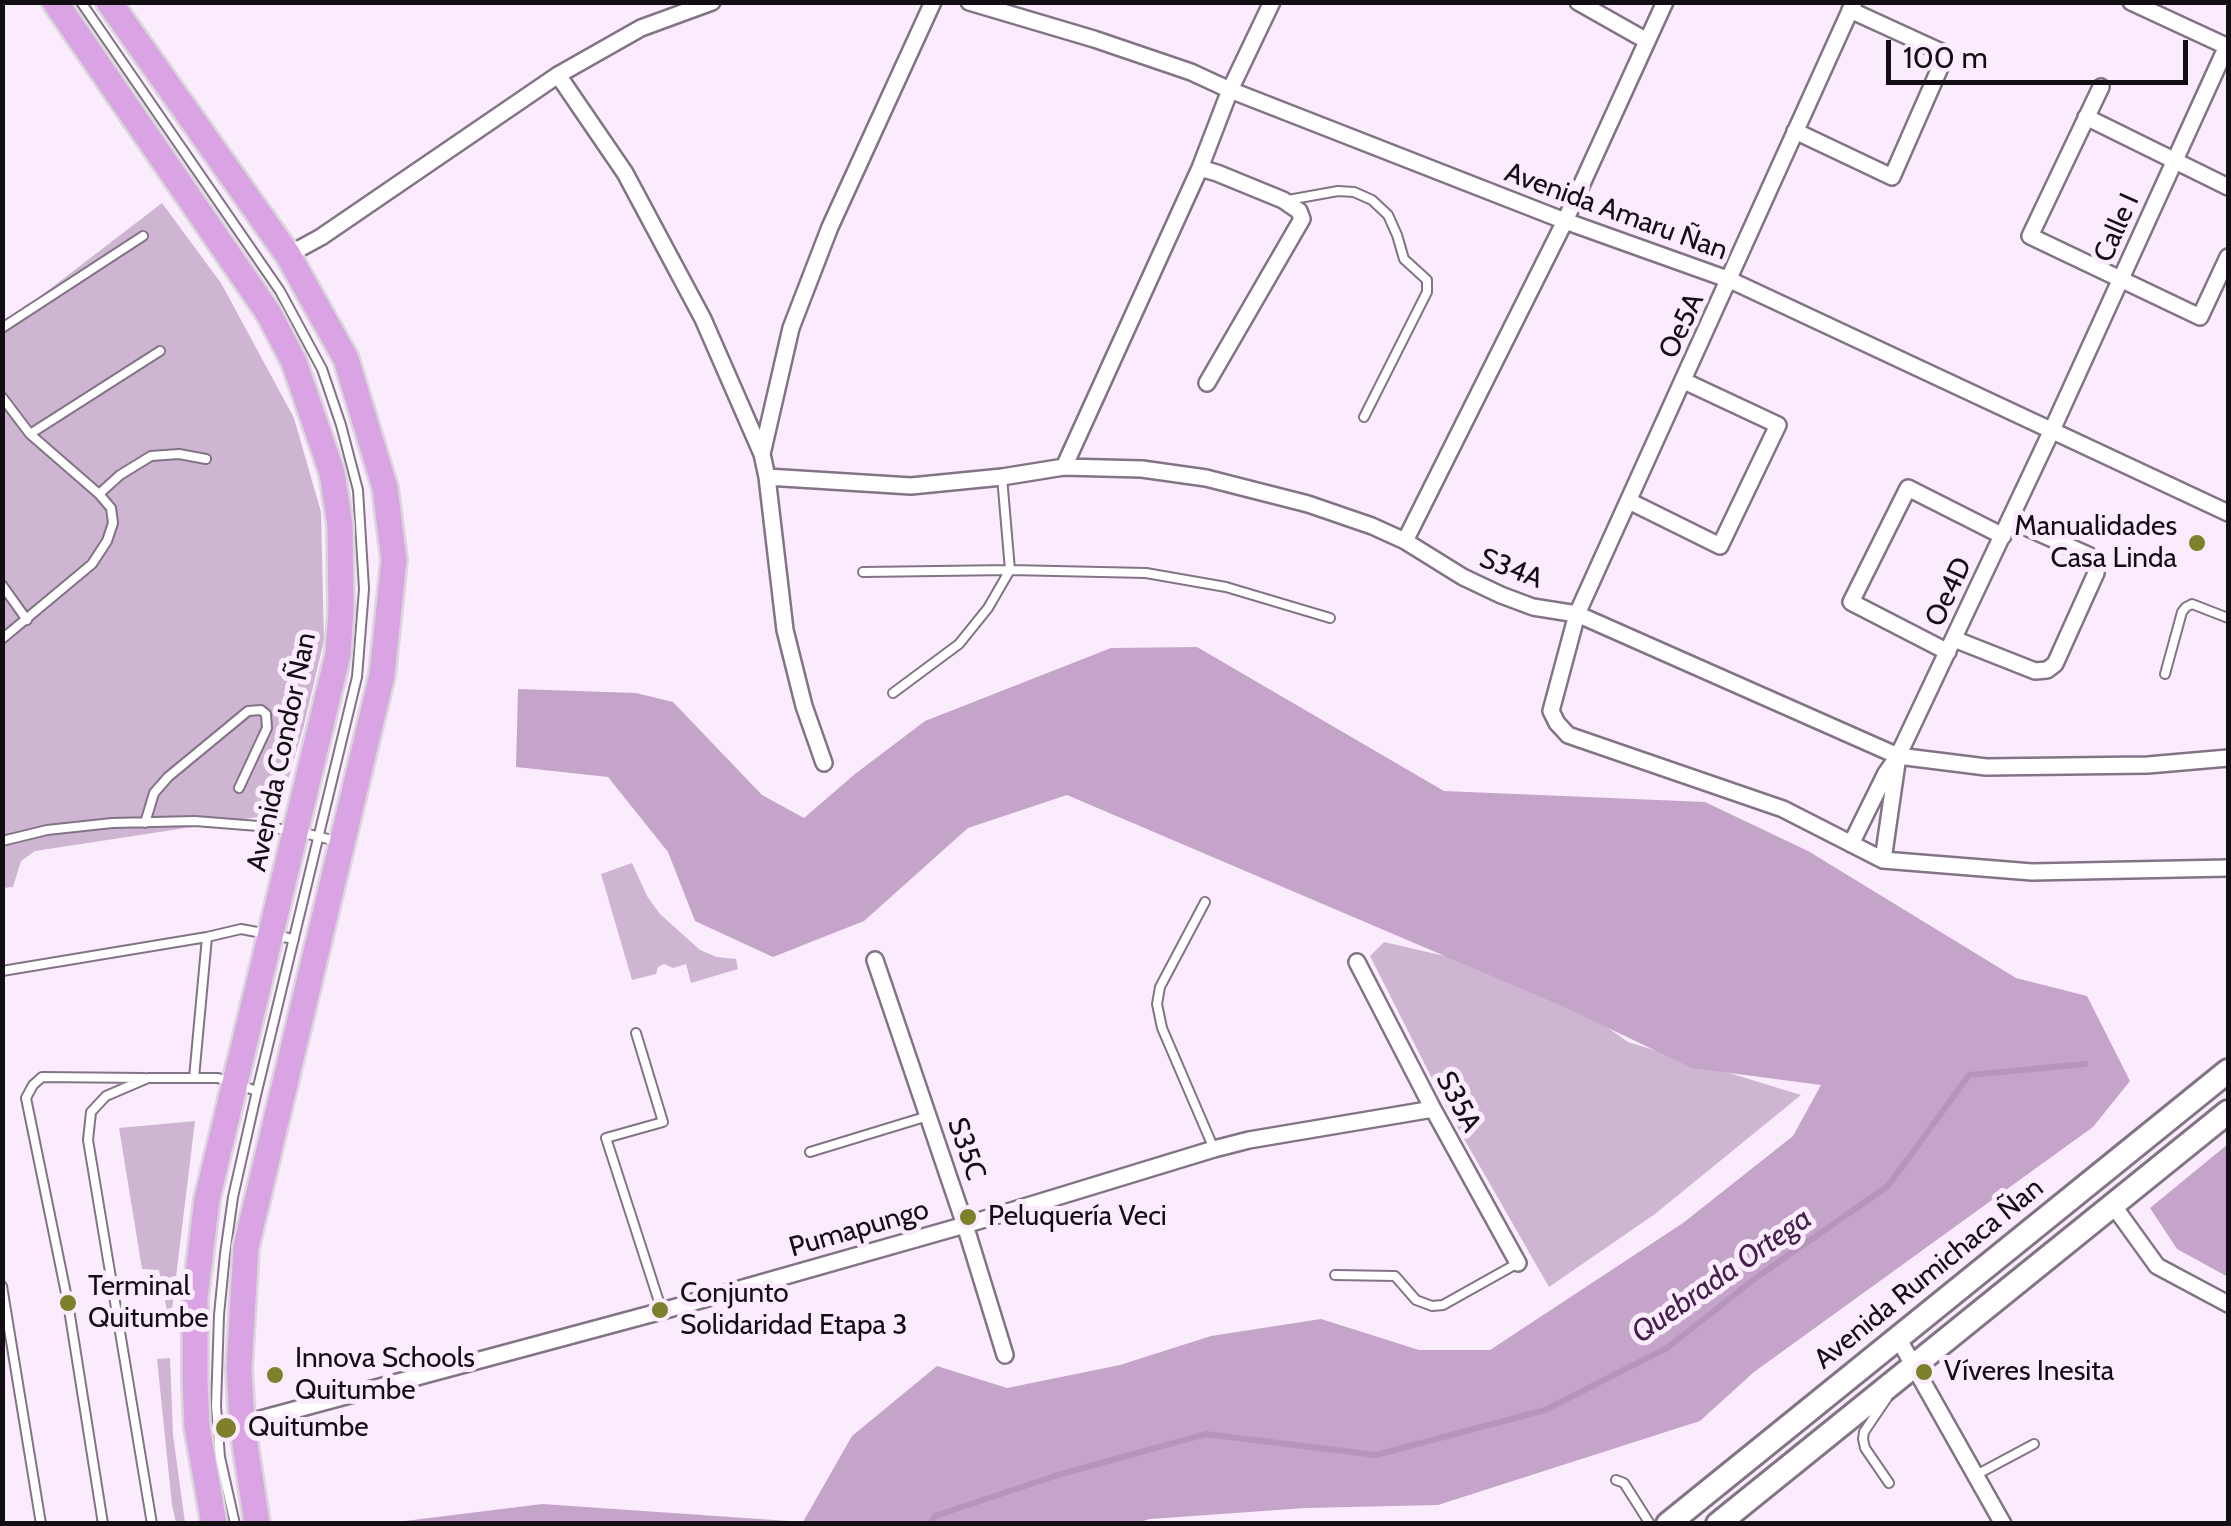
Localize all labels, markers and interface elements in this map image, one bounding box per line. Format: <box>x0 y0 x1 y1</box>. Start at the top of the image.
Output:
scale bar <box>1891 20 2194 82</box>
text: 100 m <box>1903 39 1988 76</box>
street label: Avenida Amaru Ñan <box>1500 156 1732 268</box>
street label: Calle I <box>2087 188 2147 268</box>
street label: Oe5A <box>1652 288 1712 364</box>
place label: Manualidades Casa Linda <box>2014 510 2177 576</box>
marker: Manualidades Casa Linda <box>2186 532 2208 554</box>
street label: S34A <box>1475 542 1547 596</box>
street label: Oe4D <box>1919 552 1979 632</box>
street label: Avenida Condor Ñan <box>240 629 324 875</box>
street label: S35A <box>1428 1066 1488 1138</box>
street label: S35C <box>940 1113 992 1185</box>
street label: Avenida Rumichaca Ñan <box>1808 1171 2050 1377</box>
street label: Pumapungo <box>785 1193 933 1265</box>
place label: Peluquería Veci <box>988 1200 1167 1234</box>
water label: Quebrada Ortega <box>1625 1201 1819 1351</box>
marker: Peluquería Veci <box>957 1206 979 1228</box>
place label: Terminal Quitumbe <box>88 1270 209 1336</box>
place label: Conjunto Solidaridad Etapa 3 <box>680 1277 907 1343</box>
marker: Terminal Quitumbe <box>57 1292 79 1314</box>
marker: Conjunto Solidaridad Etapa 3 <box>649 1299 671 1321</box>
place label: Innova Schools Quitumbe <box>295 1342 475 1408</box>
place label: Víveres Inesita <box>1944 1355 2114 1389</box>
marker: Víveres Inesita <box>1913 1361 1935 1383</box>
marker: Innova Schools Quitumbe <box>264 1364 286 1386</box>
place label: Quitumbe <box>248 1411 369 1445</box>
marker: Quitumbe <box>213 1415 239 1441</box>

